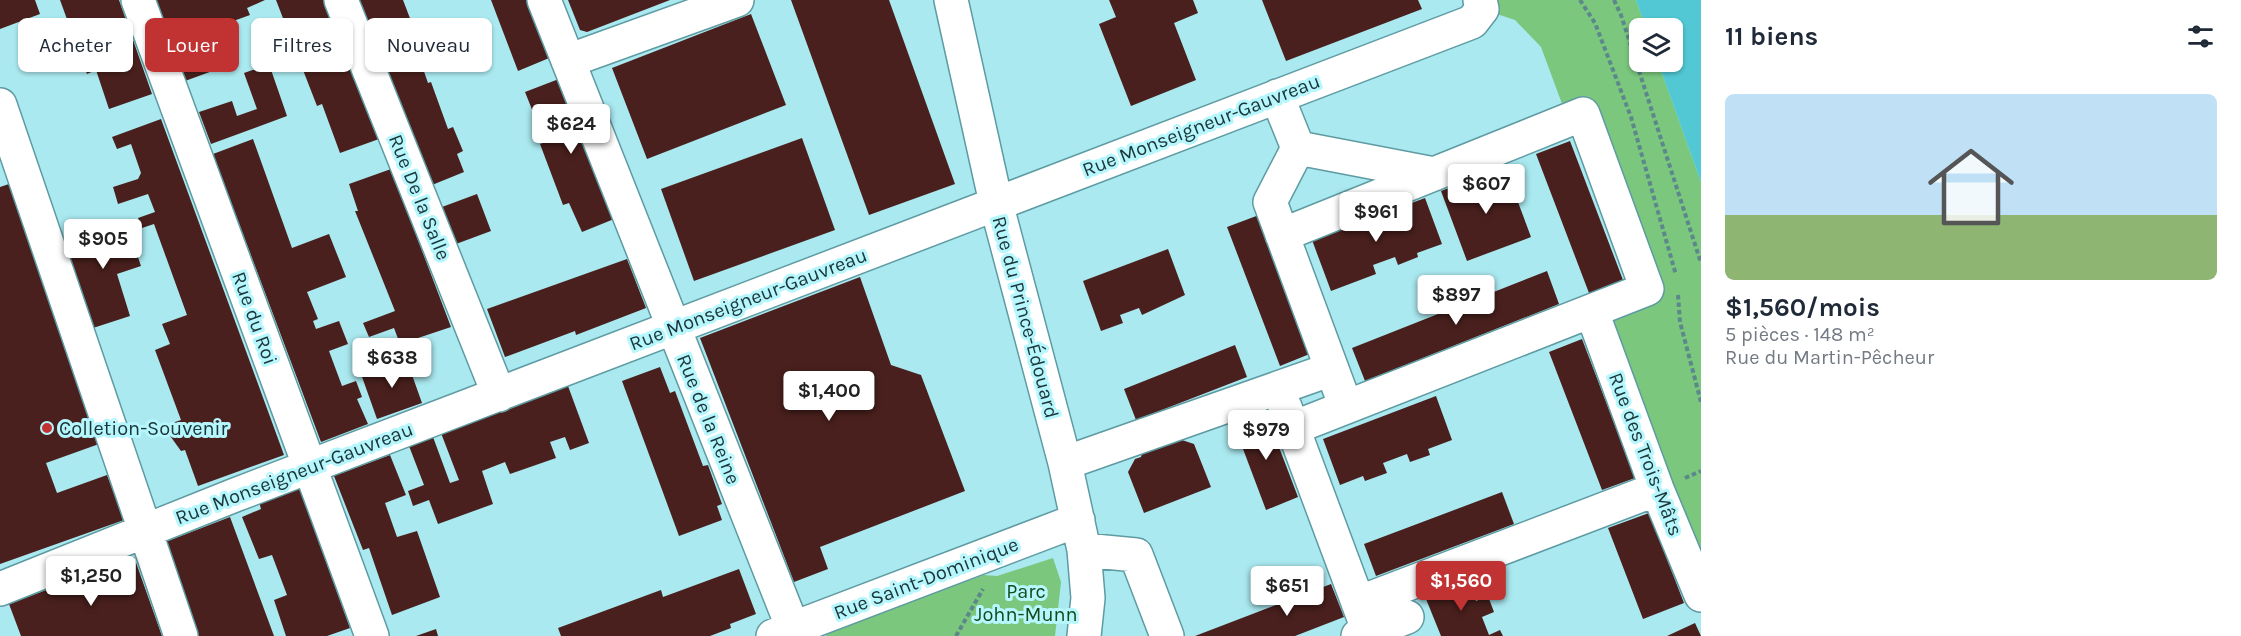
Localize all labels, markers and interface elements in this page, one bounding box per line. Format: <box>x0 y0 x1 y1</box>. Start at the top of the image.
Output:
chip: Acheter <box>18 18 133 72</box>
chip: Louer <box>145 18 239 72</box>
chip: Filtres <box>251 18 353 72</box>
chip: Nouveau <box>365 18 492 72</box>
map controls <box>1629 18 1683 72</box>
button: layers <box>1629 18 1683 72</box>
icon: filters <box>2184 20 2217 53</box>
text: 11 biens <box>1725 21 1818 52</box>
street label: Rue Monseigneur-Gauvreau <box>1079 69 1323 181</box>
pin: $624 <box>535 104 607 155</box>
text: $624 <box>546 112 596 135</box>
street label: Rue De la Salle <box>384 131 455 263</box>
icon: home <box>1917 133 2025 241</box>
pin: $607 <box>1450 164 1522 215</box>
text: $607 <box>1462 172 1510 195</box>
pin: $961 <box>1340 192 1412 243</box>
text: $961 <box>1353 200 1399 223</box>
street label: Rue du Prince-Édouard <box>987 213 1065 421</box>
pin: $905 <box>67 219 139 270</box>
text: $905 <box>78 227 128 250</box>
street label: Rue Monseigneur-Gauvreau <box>626 243 870 355</box>
street label: Rue du Roi <box>227 269 282 368</box>
pin: $897 <box>1420 275 1492 326</box>
text: $897 <box>1432 283 1480 306</box>
text: $1,560/mois <box>1725 292 1880 323</box>
text: 5 pièces · 148 m² <box>1725 323 1875 346</box>
pin: $638 <box>356 338 428 389</box>
text: $638 <box>366 346 418 369</box>
text: Rue du Martin-Pêcheur <box>1725 346 1934 369</box>
street label: Rue de la Reine <box>672 351 745 488</box>
street label: Rue des Trois-Mâts <box>1604 369 1687 539</box>
pin: $1,400 <box>780 371 878 422</box>
text: $1,400 <box>797 379 861 402</box>
pin: $979 <box>1230 410 1302 461</box>
place label: Colletion-Souvenir <box>59 417 229 440</box>
street label: Rue Monseigneur-Gauvreau <box>172 417 416 529</box>
text: $979 <box>1242 418 1290 441</box>
marker: Colletion-Souvenir <box>40 421 54 435</box>
street label: Rue Saint-Dominique <box>831 533 1022 624</box>
pin: $1,250 <box>42 556 140 607</box>
pin: $1,560 <box>1412 561 1510 612</box>
text: $1,250 <box>60 564 122 587</box>
pin: $651 <box>1251 566 1323 617</box>
text: $1,560 <box>1430 569 1492 592</box>
text: $651 <box>1265 574 1309 597</box>
park label: Parc John-Munn <box>974 580 1078 626</box>

